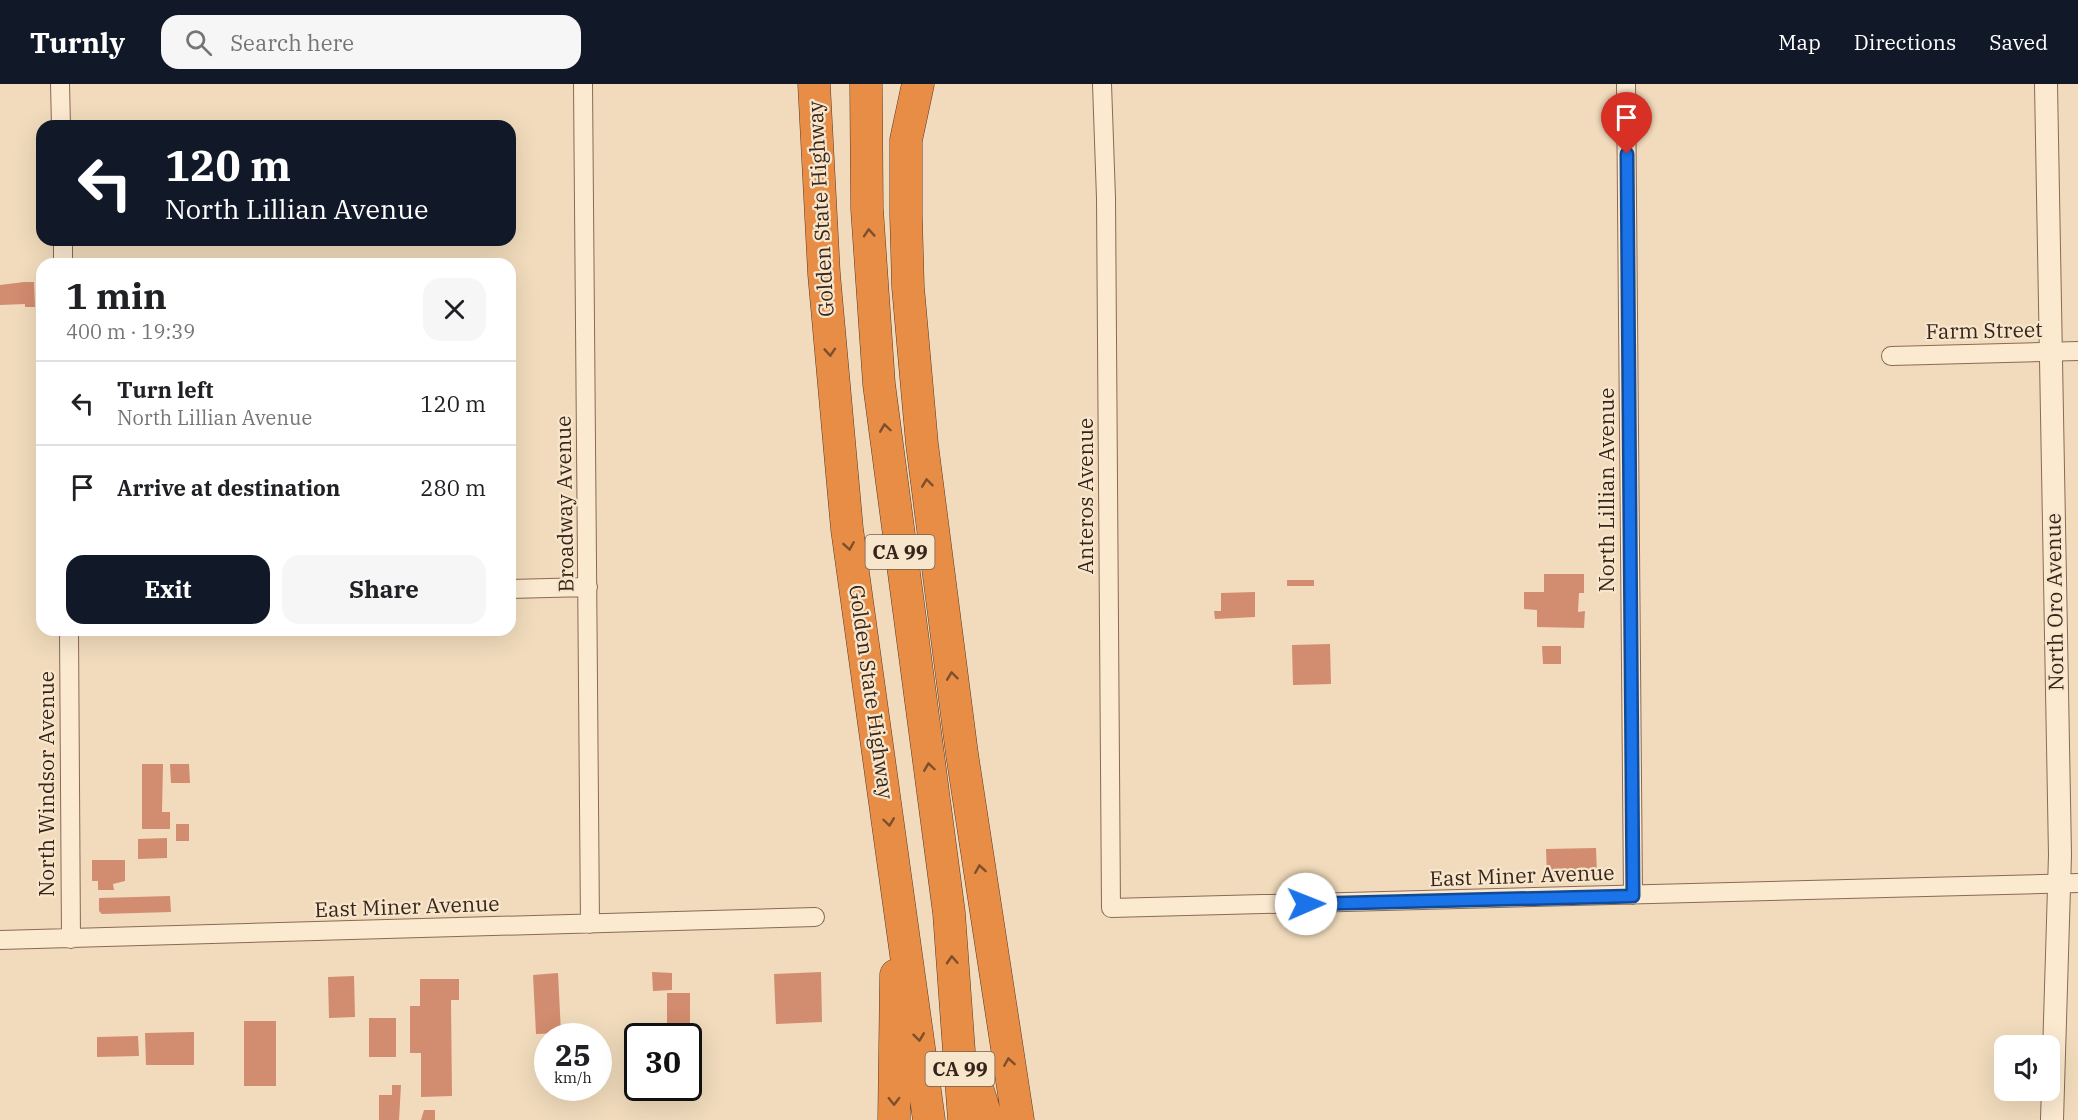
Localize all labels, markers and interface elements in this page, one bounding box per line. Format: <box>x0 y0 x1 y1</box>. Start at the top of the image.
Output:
search box <box>161 15 581 69</box>
text: Turnly <box>30 24 125 61</box>
icon: search <box>182 26 215 59</box>
text: Search here <box>230 28 354 57</box>
text: Map <box>1778 28 1821 56</box>
text: Directions <box>1854 28 1956 56</box>
text: Saved <box>1989 28 2048 56</box>
pin <box>1601 92 1652 154</box>
street label: Golden State Highway <box>800 100 840 318</box>
icon: arrive <box>1610 101 1643 134</box>
text: 120 m <box>165 138 291 193</box>
icon: left <box>66 144 144 222</box>
text: North Lillian Avenue <box>165 191 428 226</box>
one-way arrow <box>863 229 876 238</box>
text: 1 min <box>66 272 167 319</box>
button: close <box>423 278 486 341</box>
street label: Farm Street <box>1925 315 2043 345</box>
text: 400 m · 19:39 <box>66 318 195 345</box>
one-way arrow <box>823 347 836 357</box>
text: Turn left <box>117 375 213 404</box>
icon: left <box>66 387 99 420</box>
street label: North Lillian Avenue <box>1592 388 1620 592</box>
text: 120 m <box>420 389 486 418</box>
text: North Lillian Avenue <box>117 404 312 431</box>
street label: Broadway Avenue <box>548 415 580 593</box>
street label: Anteros Avenue <box>1071 418 1099 574</box>
one-way arrow <box>879 423 891 432</box>
icon: arrive <box>66 471 99 504</box>
text: Arrive at destination <box>117 473 340 502</box>
text: 280 m <box>420 473 486 502</box>
one-way arrow <box>921 478 934 488</box>
street label: North Oro Avenue <box>2038 513 2070 691</box>
road number: CA 99 <box>866 535 934 569</box>
one-way arrow <box>842 541 855 551</box>
button: Exit <box>66 555 270 624</box>
button: Share <box>282 555 486 624</box>
street label: Golden State Highway <box>843 583 901 802</box>
street label: North Windsor Avenue <box>32 671 60 897</box>
one-way arrow <box>946 672 959 681</box>
one-way arrow <box>924 762 936 771</box>
one-way arrow <box>883 818 895 827</box>
street label: East Miner Avenue <box>1429 858 1615 892</box>
one-way arrow <box>974 865 986 874</box>
position arrow <box>1274 872 1338 936</box>
street label: East Miner Avenue <box>314 889 500 923</box>
one-way arrow <box>945 956 958 965</box>
speed limit sign: 30 <box>624 1023 702 1101</box>
one-way arrow <box>912 1032 925 1041</box>
text: 25 <box>555 1035 591 1074</box>
map controls <box>1994 1035 2060 1101</box>
button: sound <box>1994 1035 2060 1101</box>
road number: CA 99 <box>926 1052 994 1086</box>
one-way arrow <box>1003 1058 1016 1068</box>
text: km/h <box>554 1068 592 1087</box>
one-way arrow <box>888 1097 900 1106</box>

